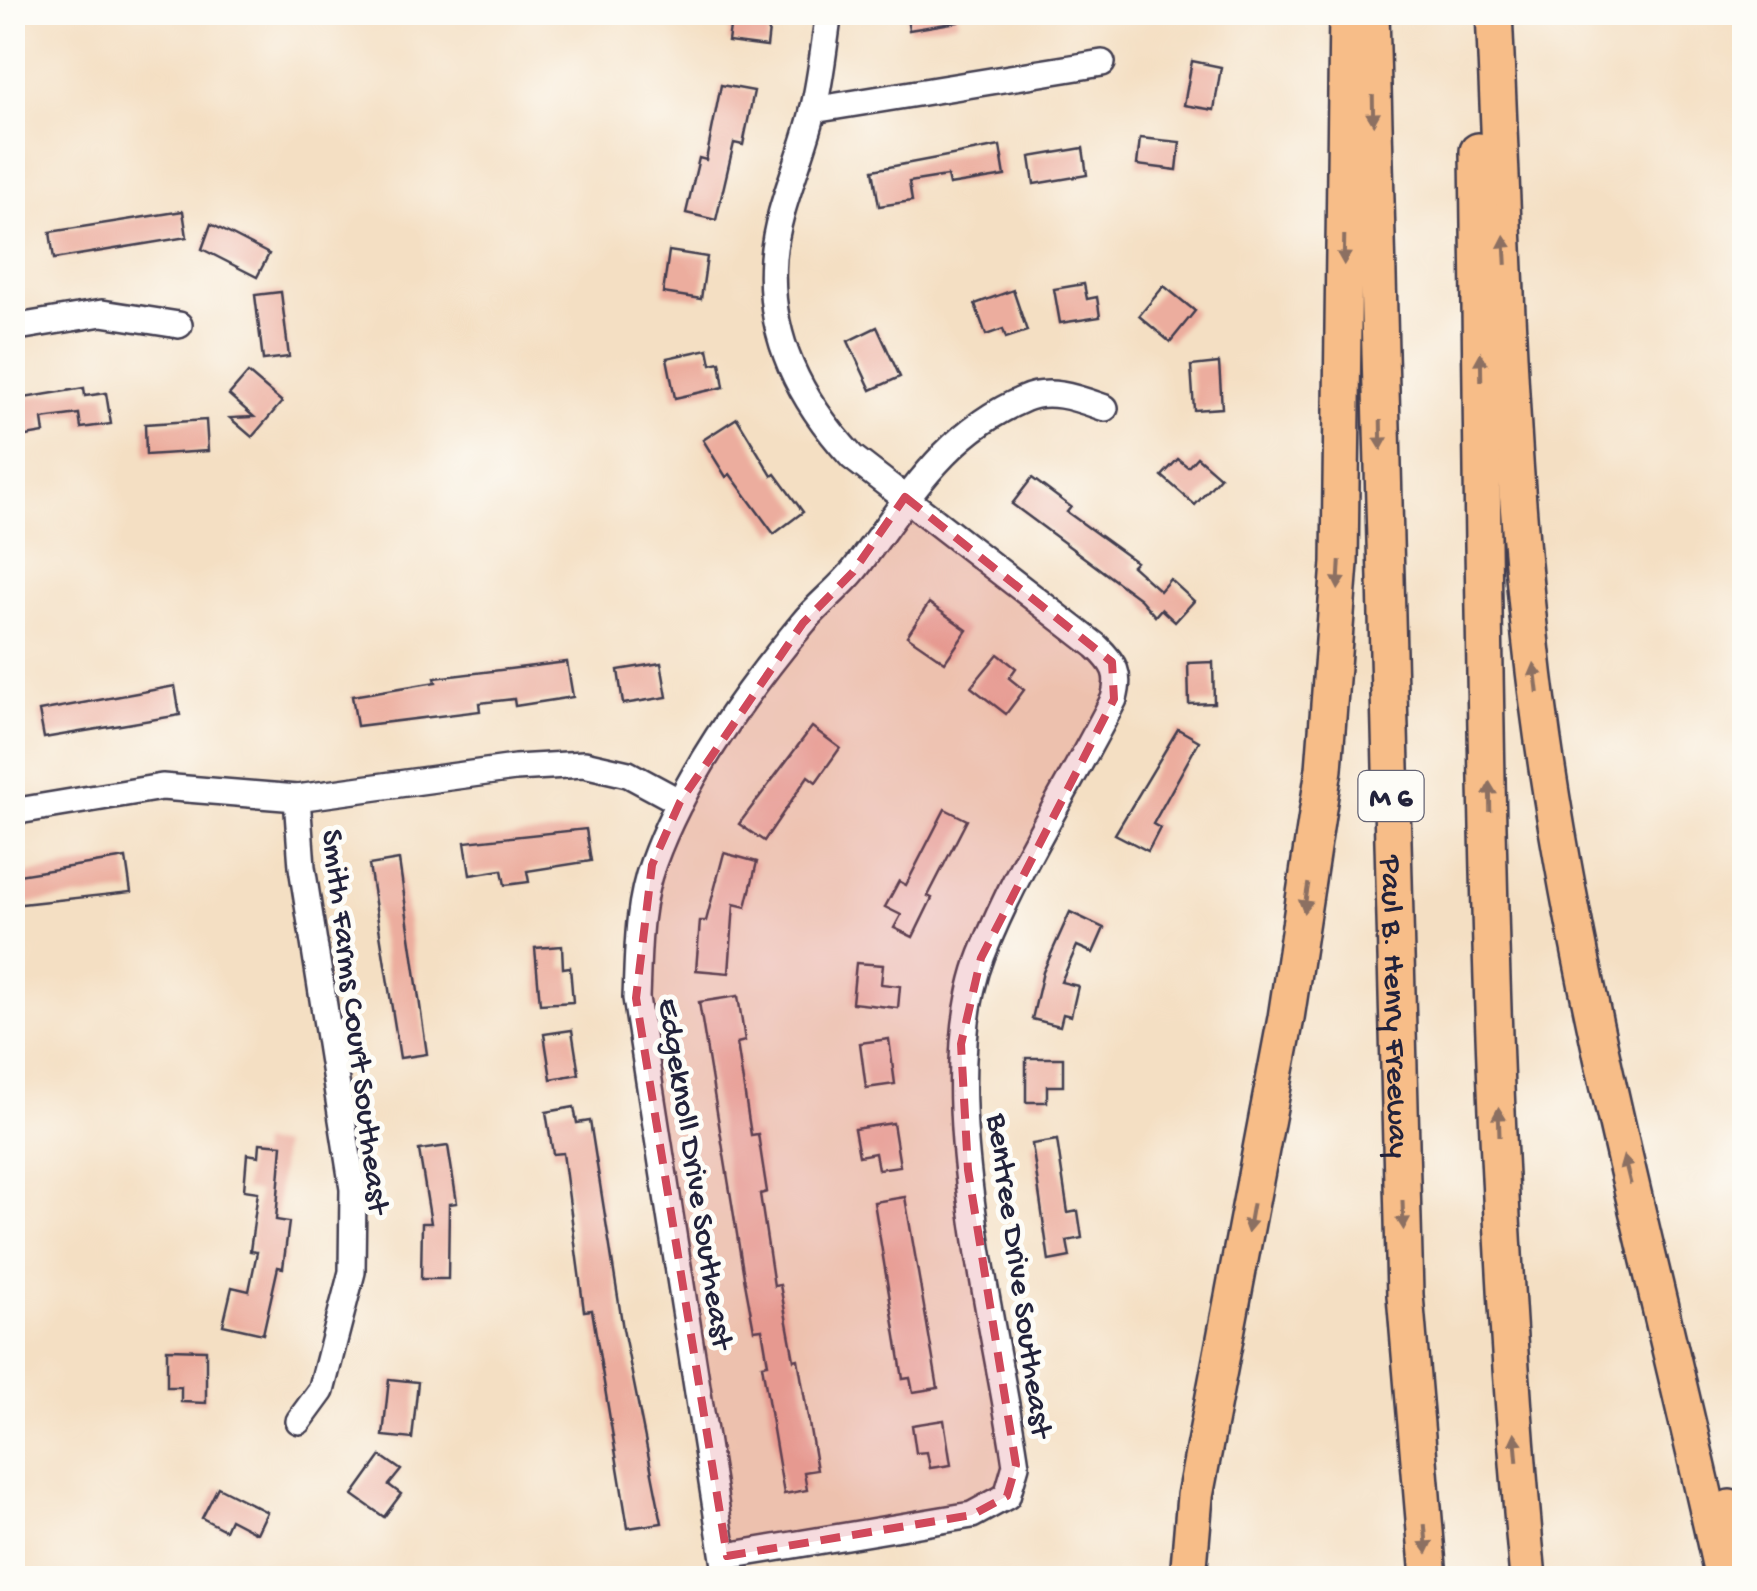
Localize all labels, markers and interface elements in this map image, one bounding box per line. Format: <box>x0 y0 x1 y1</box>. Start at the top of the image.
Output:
one-way arrow <box>1366 94 1382 126</box>
one-way arrow <box>1497 233 1513 265</box>
one-way arrow <box>1336 234 1352 266</box>
one-way arrow <box>1473 351 1489 383</box>
one-way arrow <box>1374 419 1390 451</box>
one-way arrow <box>1331 559 1347 591</box>
one-way arrow <box>1528 662 1544 694</box>
road number: M 6 <box>1358 771 1424 821</box>
one-way arrow <box>1482 781 1498 813</box>
street label: Smith Farms Court Southeast <box>311 827 396 1219</box>
street label: Paul B. Henry Freeway <box>1369 854 1415 1159</box>
one-way arrow <box>1298 883 1313 914</box>
street label: Edgeknoll Drive Southeast <box>647 996 740 1355</box>
one-way arrow <box>1490 1106 1506 1138</box>
street label: Bentree Drive Southeast <box>975 1111 1059 1443</box>
one-way arrow <box>1619 1154 1634 1185</box>
one-way arrow <box>1395 1199 1411 1231</box>
one-way arrow <box>1242 1203 1257 1234</box>
one-way arrow <box>1508 1430 1524 1462</box>
one-way arrow <box>1418 1523 1434 1555</box>

